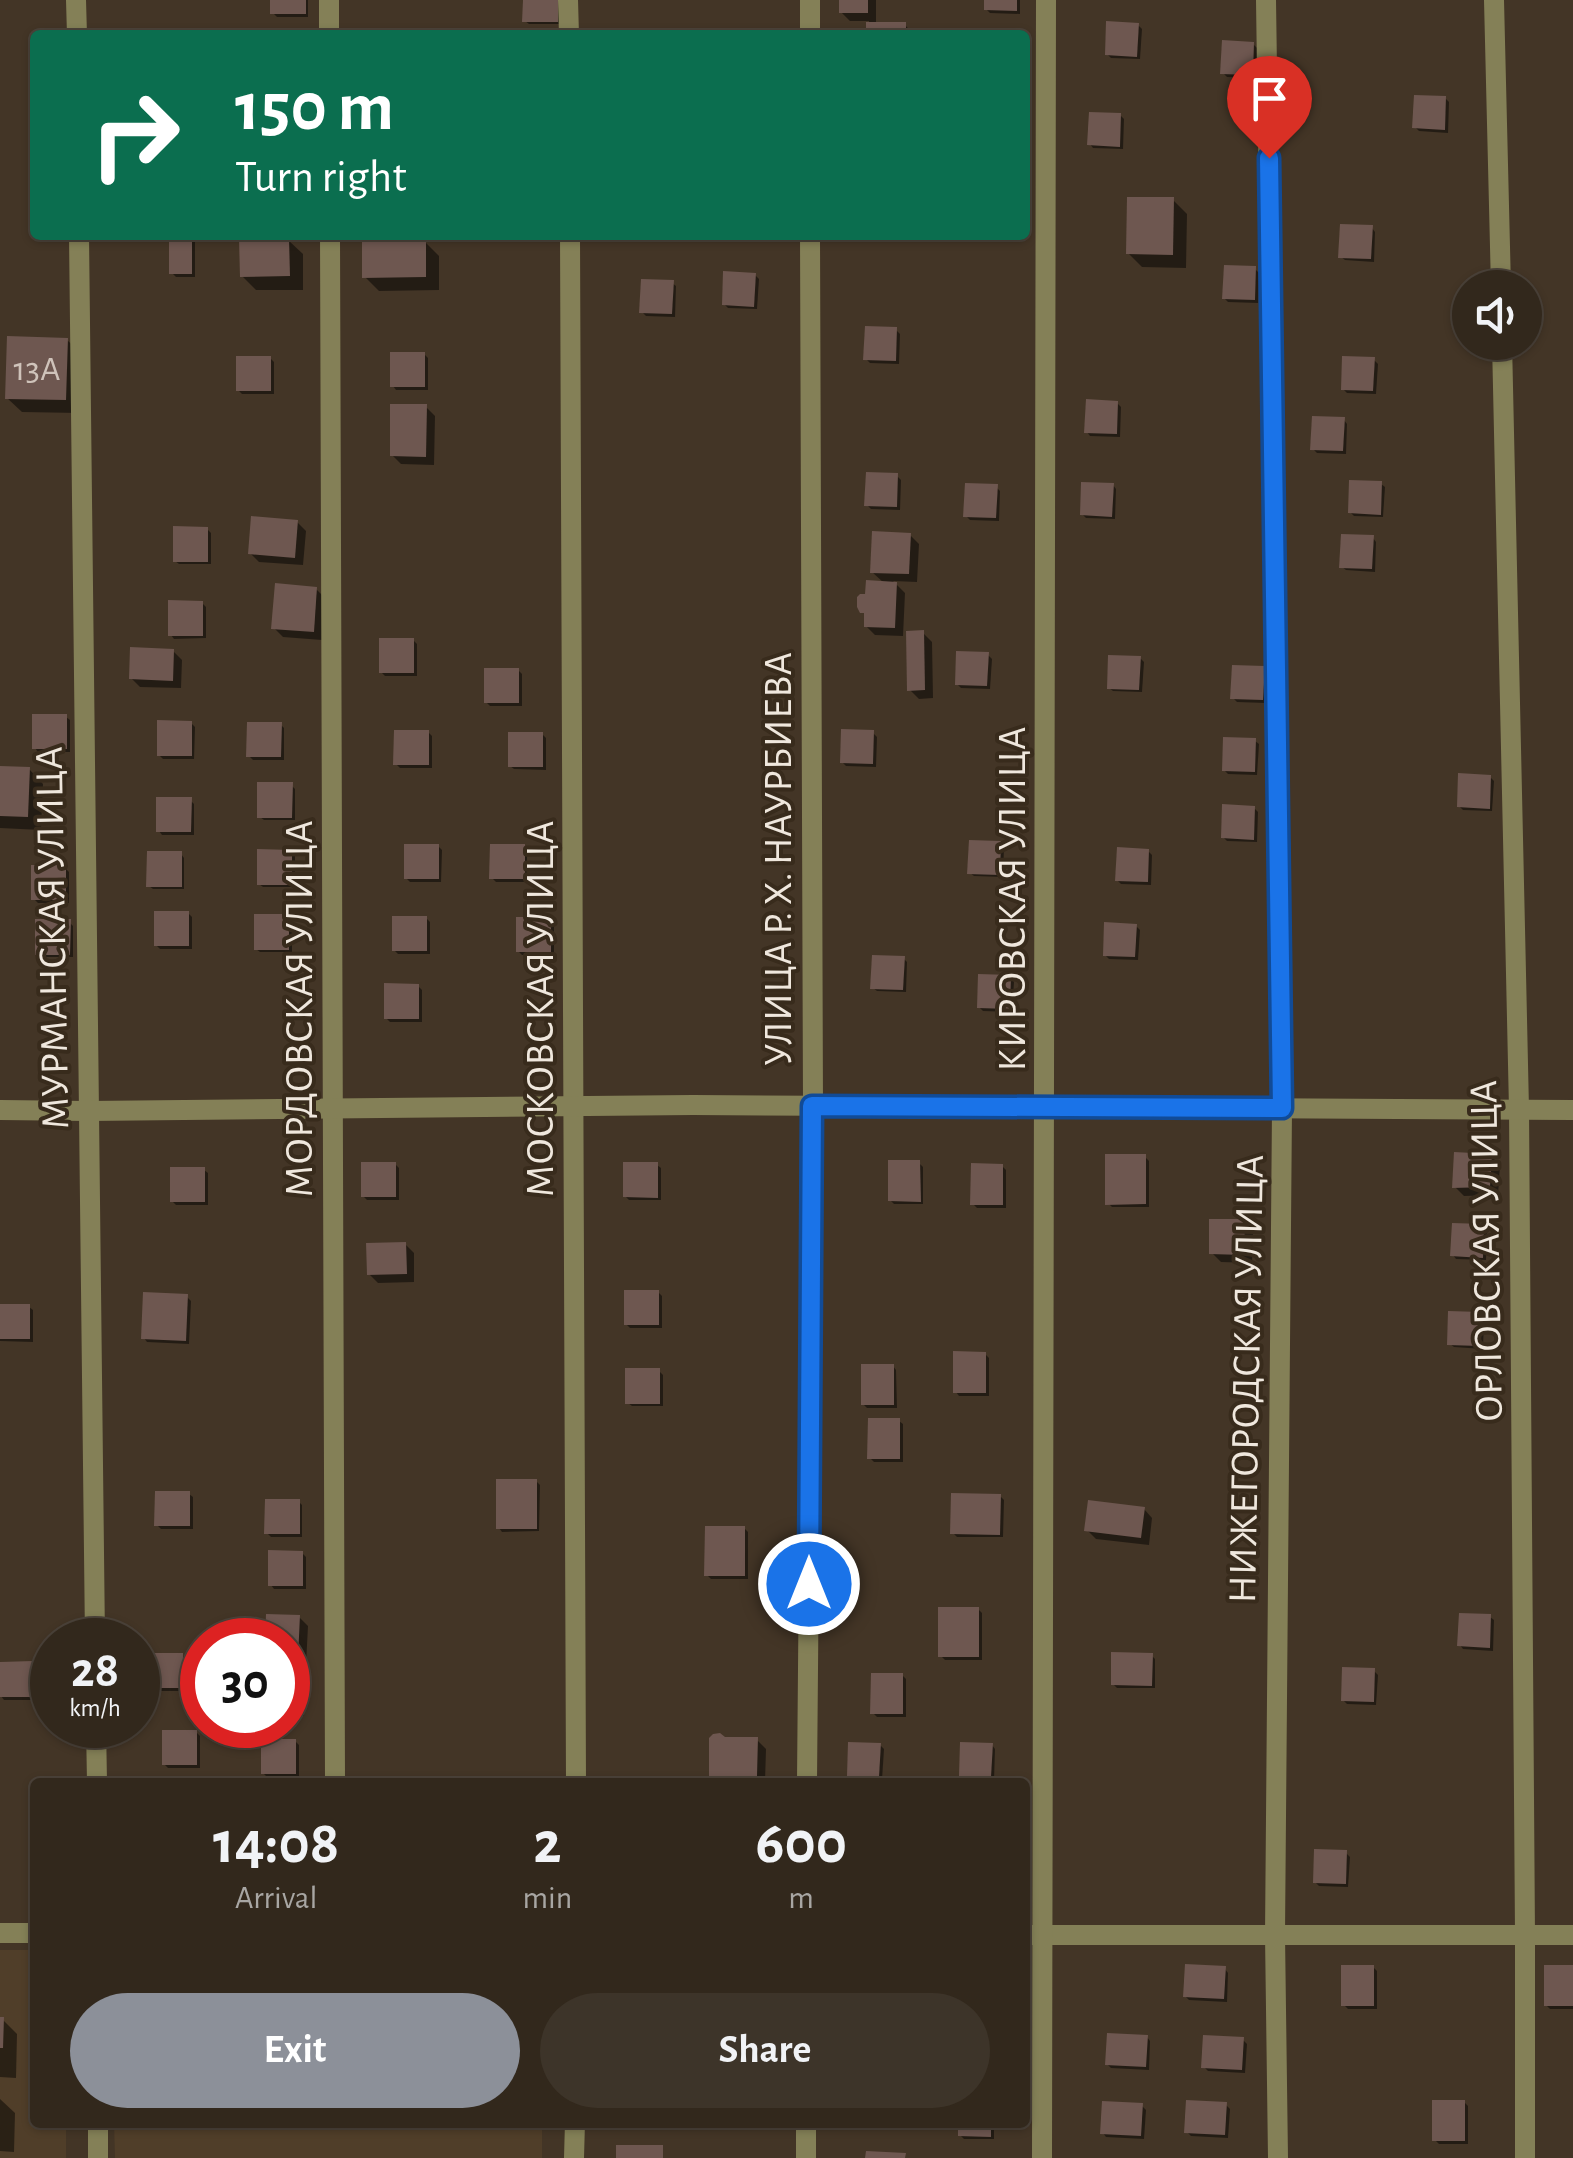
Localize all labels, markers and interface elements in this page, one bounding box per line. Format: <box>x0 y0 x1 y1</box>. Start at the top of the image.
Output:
pin <box>1227 56 1312 159</box>
icon: right <box>70 70 200 200</box>
icon: arrive <box>1242 71 1297 126</box>
text: 150 m <box>235 73 394 143</box>
text: Turn right <box>235 155 407 200</box>
map controls <box>1452 270 1542 360</box>
button: sound <box>1452 270 1542 360</box>
house number: 13А <box>13 352 61 387</box>
street label: УЛИЦА Р. Х. НАУРБИЕВА <box>759 652 799 1066</box>
street label: КИРОВСКАЯ УЛИЦА <box>993 726 1033 1072</box>
street label: МУРМАНСКАЯ УЛИЦА <box>30 746 76 1130</box>
street label: МОРДОВСКАЯ УЛИЦА <box>280 820 320 1198</box>
street label: МОСКОВСКАЯ УЛИЦА <box>521 821 561 1197</box>
street label: ОРЛОВСКАЯ УЛИЦА <box>1464 1080 1510 1422</box>
street label: НИЖЕГОРОДСКАЯ УЛИЦА <box>1223 1154 1271 1604</box>
position arrow <box>757 1532 861 1636</box>
speed limit sign: 30 <box>180 1618 310 1748</box>
text: 28 <box>71 1646 119 1696</box>
text: km/h <box>69 1696 121 1721</box>
text: 14:08 <box>213 1814 339 1874</box>
text: 2 <box>533 1814 562 1874</box>
text: 600 <box>755 1814 847 1874</box>
text: Arrival <box>235 1882 317 1914</box>
text: min <box>523 1882 572 1914</box>
text: m <box>788 1882 814 1914</box>
button: Exit <box>70 1993 520 2108</box>
button: Share <box>540 1993 990 2108</box>

